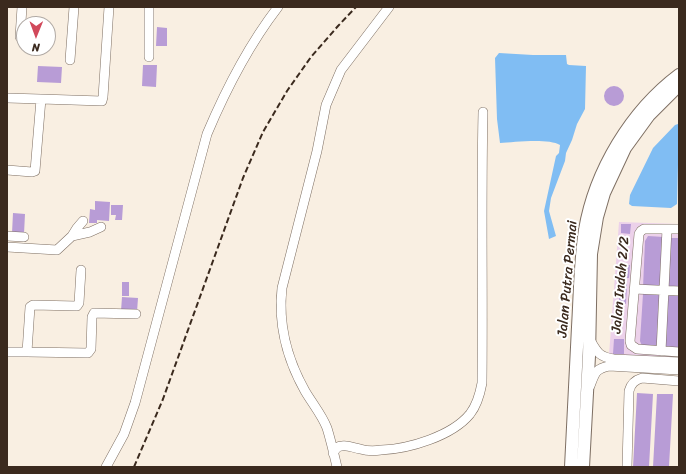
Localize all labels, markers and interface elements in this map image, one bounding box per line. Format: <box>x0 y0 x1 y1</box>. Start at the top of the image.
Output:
north arrow <box>16 16 56 56</box>
text: N <box>32 38 40 57</box>
street label: Jalan Putra Permai <box>555 220 581 338</box>
street label: Jalan Indah 2/2 <box>608 236 634 334</box>

